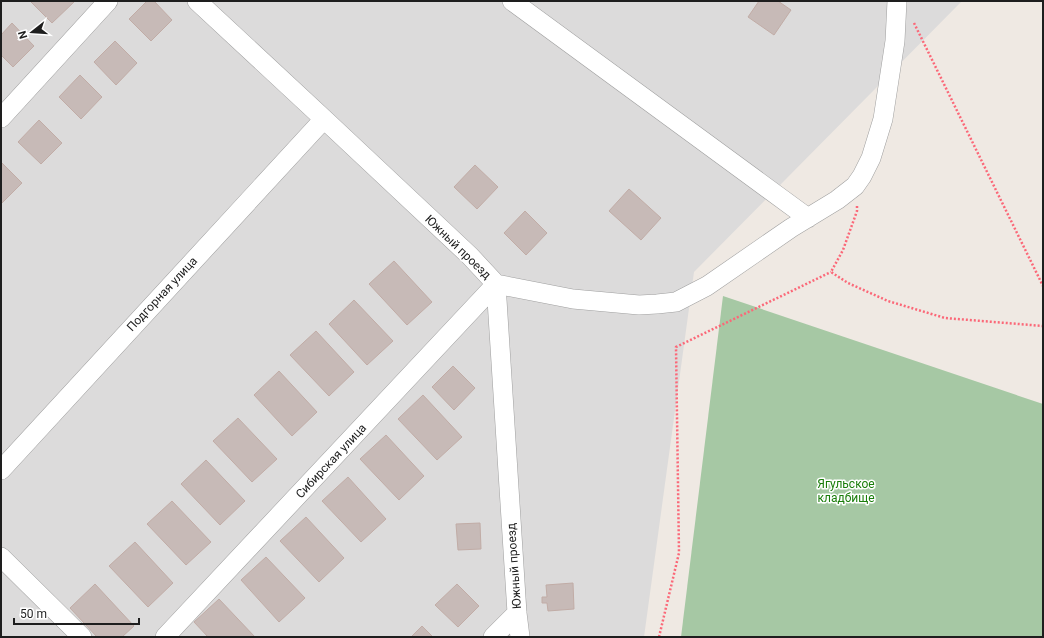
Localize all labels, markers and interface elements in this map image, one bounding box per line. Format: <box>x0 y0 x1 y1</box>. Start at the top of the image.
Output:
north arrow <box>12 12 52 52</box>
text: N <box>15 29 30 40</box>
street label: Южный проезд <box>422 212 494 282</box>
street label: Подгорная улица <box>124 254 200 334</box>
street label: Сибирская улица <box>293 421 369 501</box>
park label: Ягульское кладбище <box>817 477 875 505</box>
street label: Южный проезд <box>504 522 524 610</box>
scale bar <box>14 600 139 626</box>
text: 50 m <box>20 607 47 621</box>

